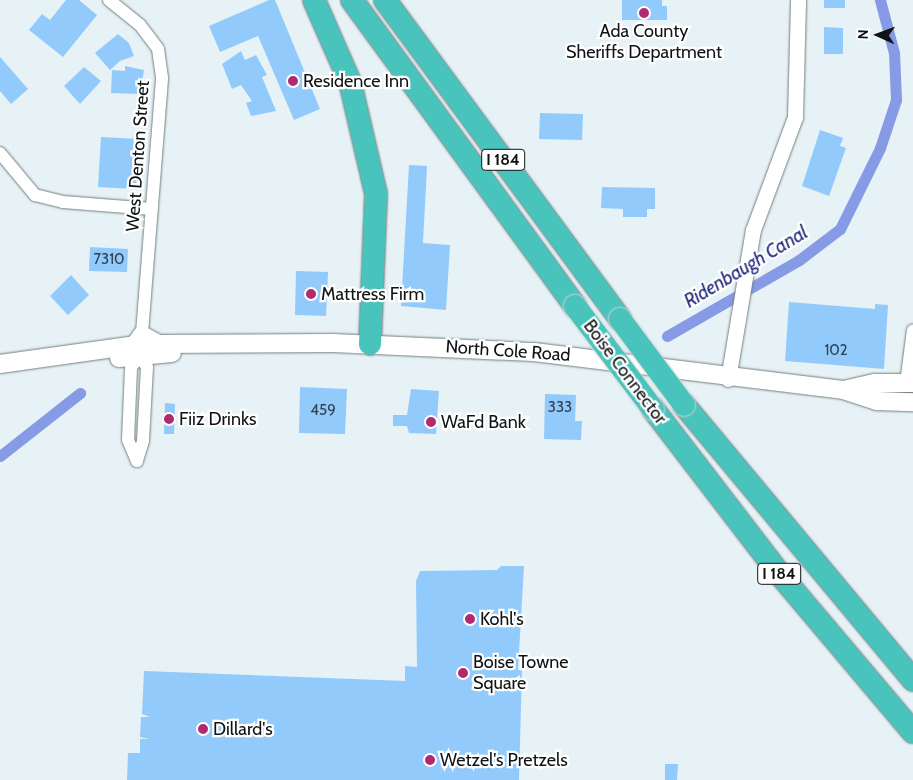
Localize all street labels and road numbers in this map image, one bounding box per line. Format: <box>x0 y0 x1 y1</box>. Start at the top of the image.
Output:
street label: West Denton Street <box>122 80 154 232</box>
road number: I 184 <box>480 146 526 174</box>
street label: Boise Connector <box>579 316 671 428</box>
street label: North Cole Road <box>445 336 571 366</box>
road number: I 184 <box>756 560 802 588</box>

